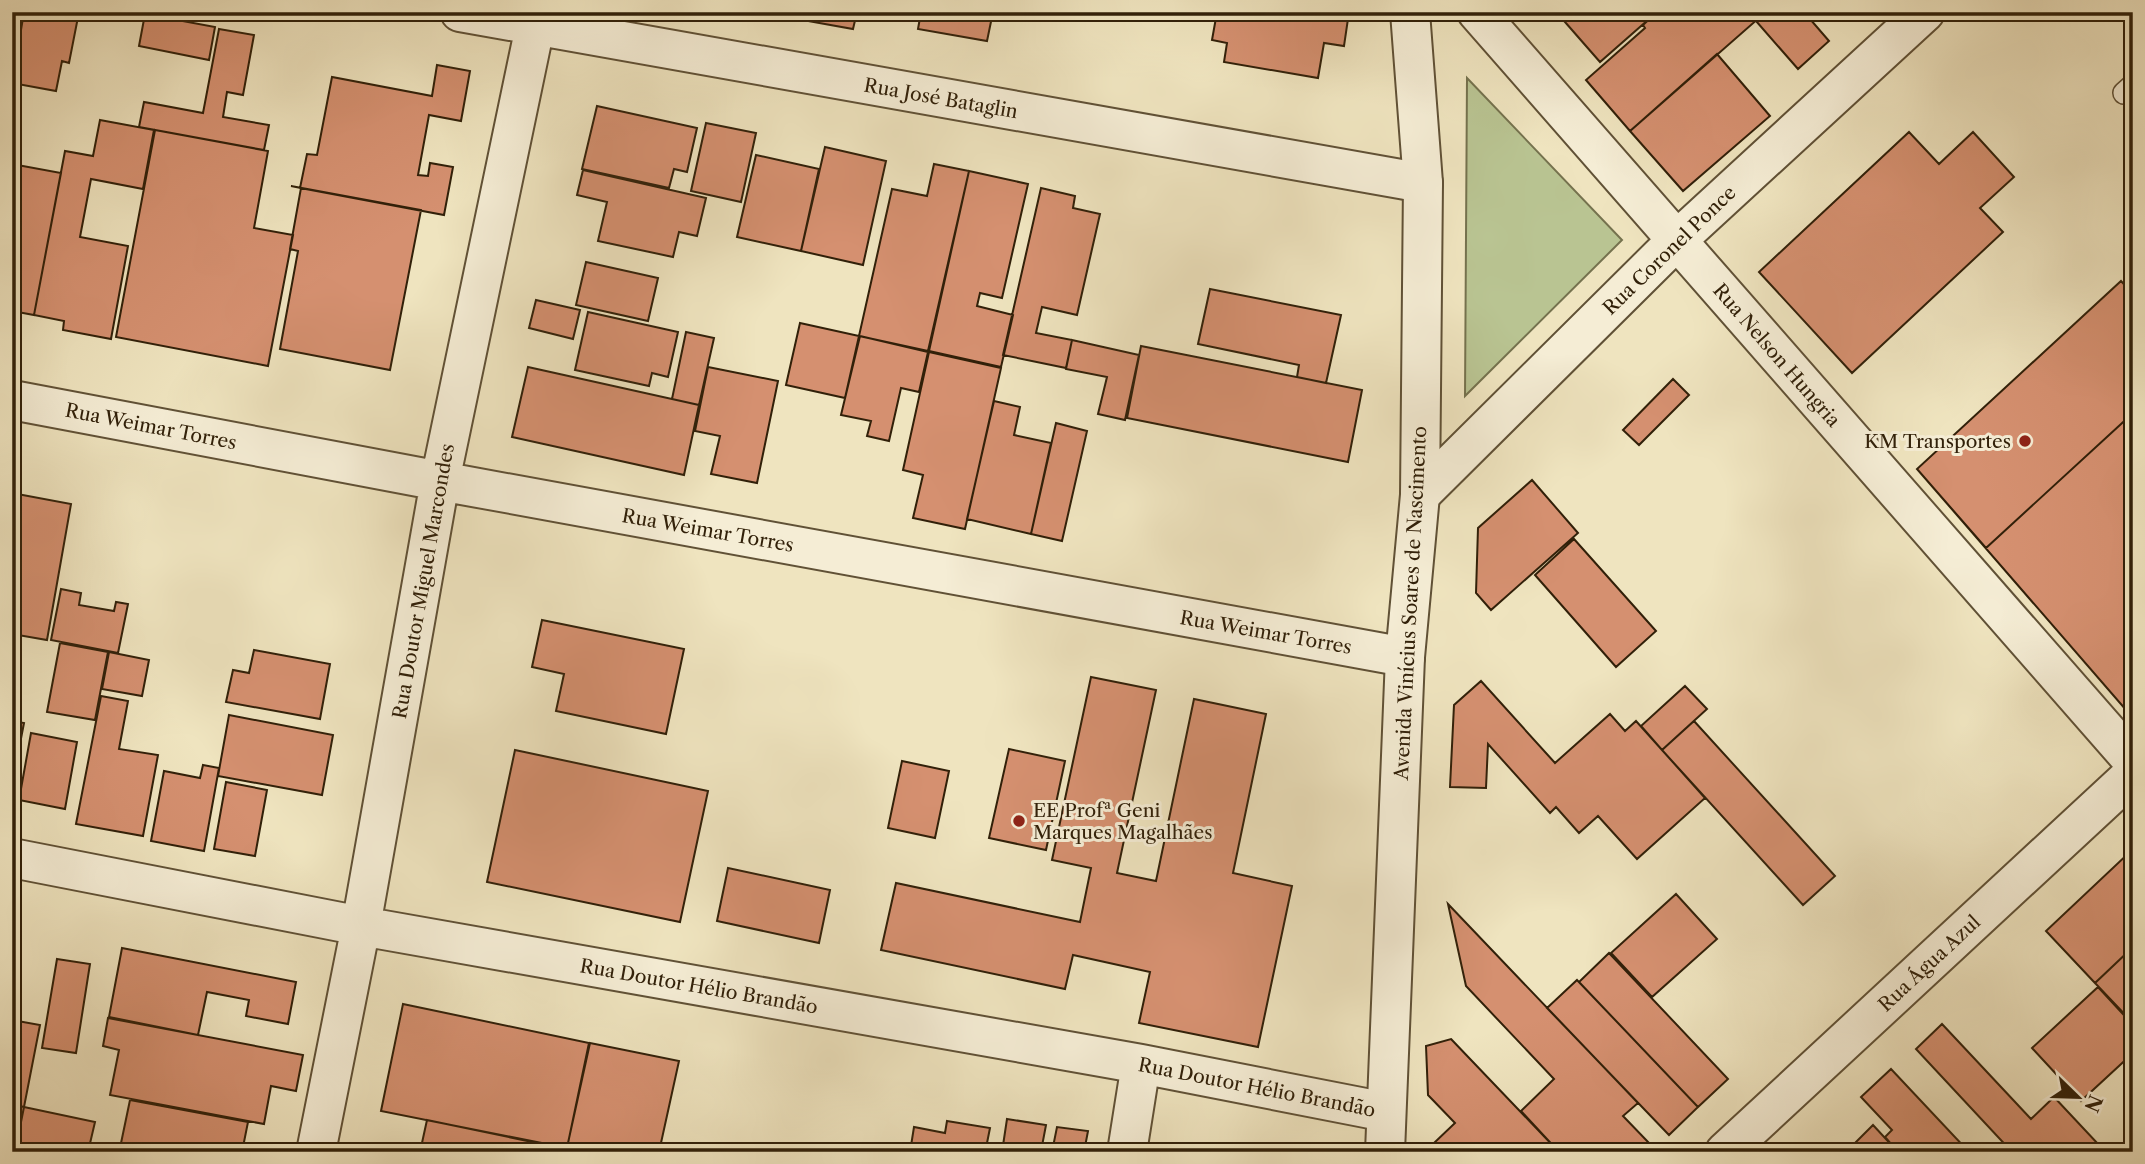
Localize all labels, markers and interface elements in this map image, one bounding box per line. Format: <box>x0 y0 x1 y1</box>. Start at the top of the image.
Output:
street label: Rua José Bataglin <box>862 74 1020 123</box>
street label: Rua Coronel Ponce <box>1598 181 1741 320</box>
street label: Rua Nelson Hungria <box>1708 279 1845 432</box>
street label: Rua Weimar Torres <box>63 399 238 454</box>
street label: Avenida Vinícius Soares de Nascimento <box>1390 425 1431 782</box>
place label: KM Transportes <box>1864 430 2011 453</box>
marker: KM Transportes <box>2017 433 2033 449</box>
street label: Rua Doutor Miguel Marcondes <box>388 442 459 721</box>
street label: Rua Weimar Torres <box>620 504 796 557</box>
street label: Rua Weimar Torres <box>1178 606 1354 659</box>
place label: EE Profª Geni Marques Magalhães <box>1033 799 1212 844</box>
marker: EE Profª Geni Marques Magalhães <box>1011 813 1027 829</box>
street label: Rua Água Azul <box>1874 910 1985 1016</box>
street label: Rua Doutor Hélio Brandão <box>578 954 820 1019</box>
street label: Rua Doutor Hélio Brandão <box>1136 1053 1377 1122</box>
north arrow <box>2044 1062 2114 1132</box>
text: N <box>2079 1091 2107 1116</box>

